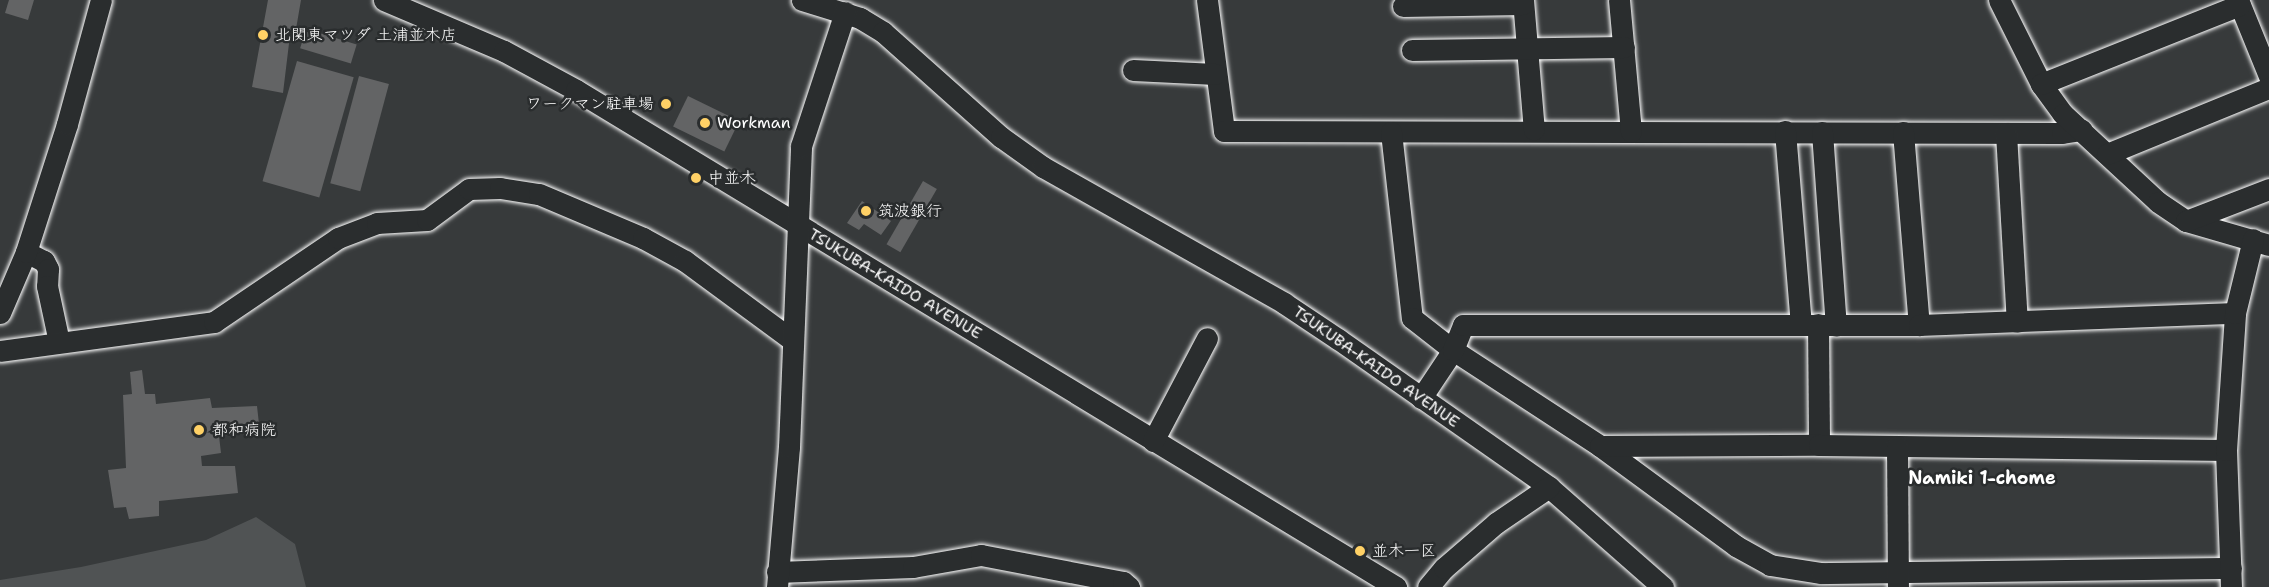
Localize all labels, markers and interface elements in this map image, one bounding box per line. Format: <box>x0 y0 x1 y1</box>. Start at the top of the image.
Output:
place label: 北関東マツダ 土浦並木店 <box>275 25 456 45</box>
marker: 北関東マツダ 土浦並木店 <box>256 28 270 42</box>
place label: ワークマン駐車場 <box>526 94 654 114</box>
marker: ワークマン駐車場 <box>659 97 673 111</box>
place label: Workman <box>717 113 791 133</box>
marker: Workman <box>698 116 712 130</box>
place label: 中並木 <box>708 168 756 188</box>
marker: 中並木 <box>689 171 703 185</box>
place label: 筑波銀行 <box>878 201 942 221</box>
marker: 筑波銀行 <box>859 204 873 218</box>
street label: TSUKUBA-KAIDO AVENUE <box>805 225 985 343</box>
street label: TSUKUBA-KAIDO AVENUE <box>1289 302 1463 432</box>
place label: 都和病院 <box>212 420 276 440</box>
marker: 都和病院 <box>190 421 208 439</box>
district label: Namiki 1-chome <box>1908 467 2056 489</box>
place label: 並木一区 <box>1372 541 1436 561</box>
marker: 並木一区 <box>1353 544 1367 558</box>

